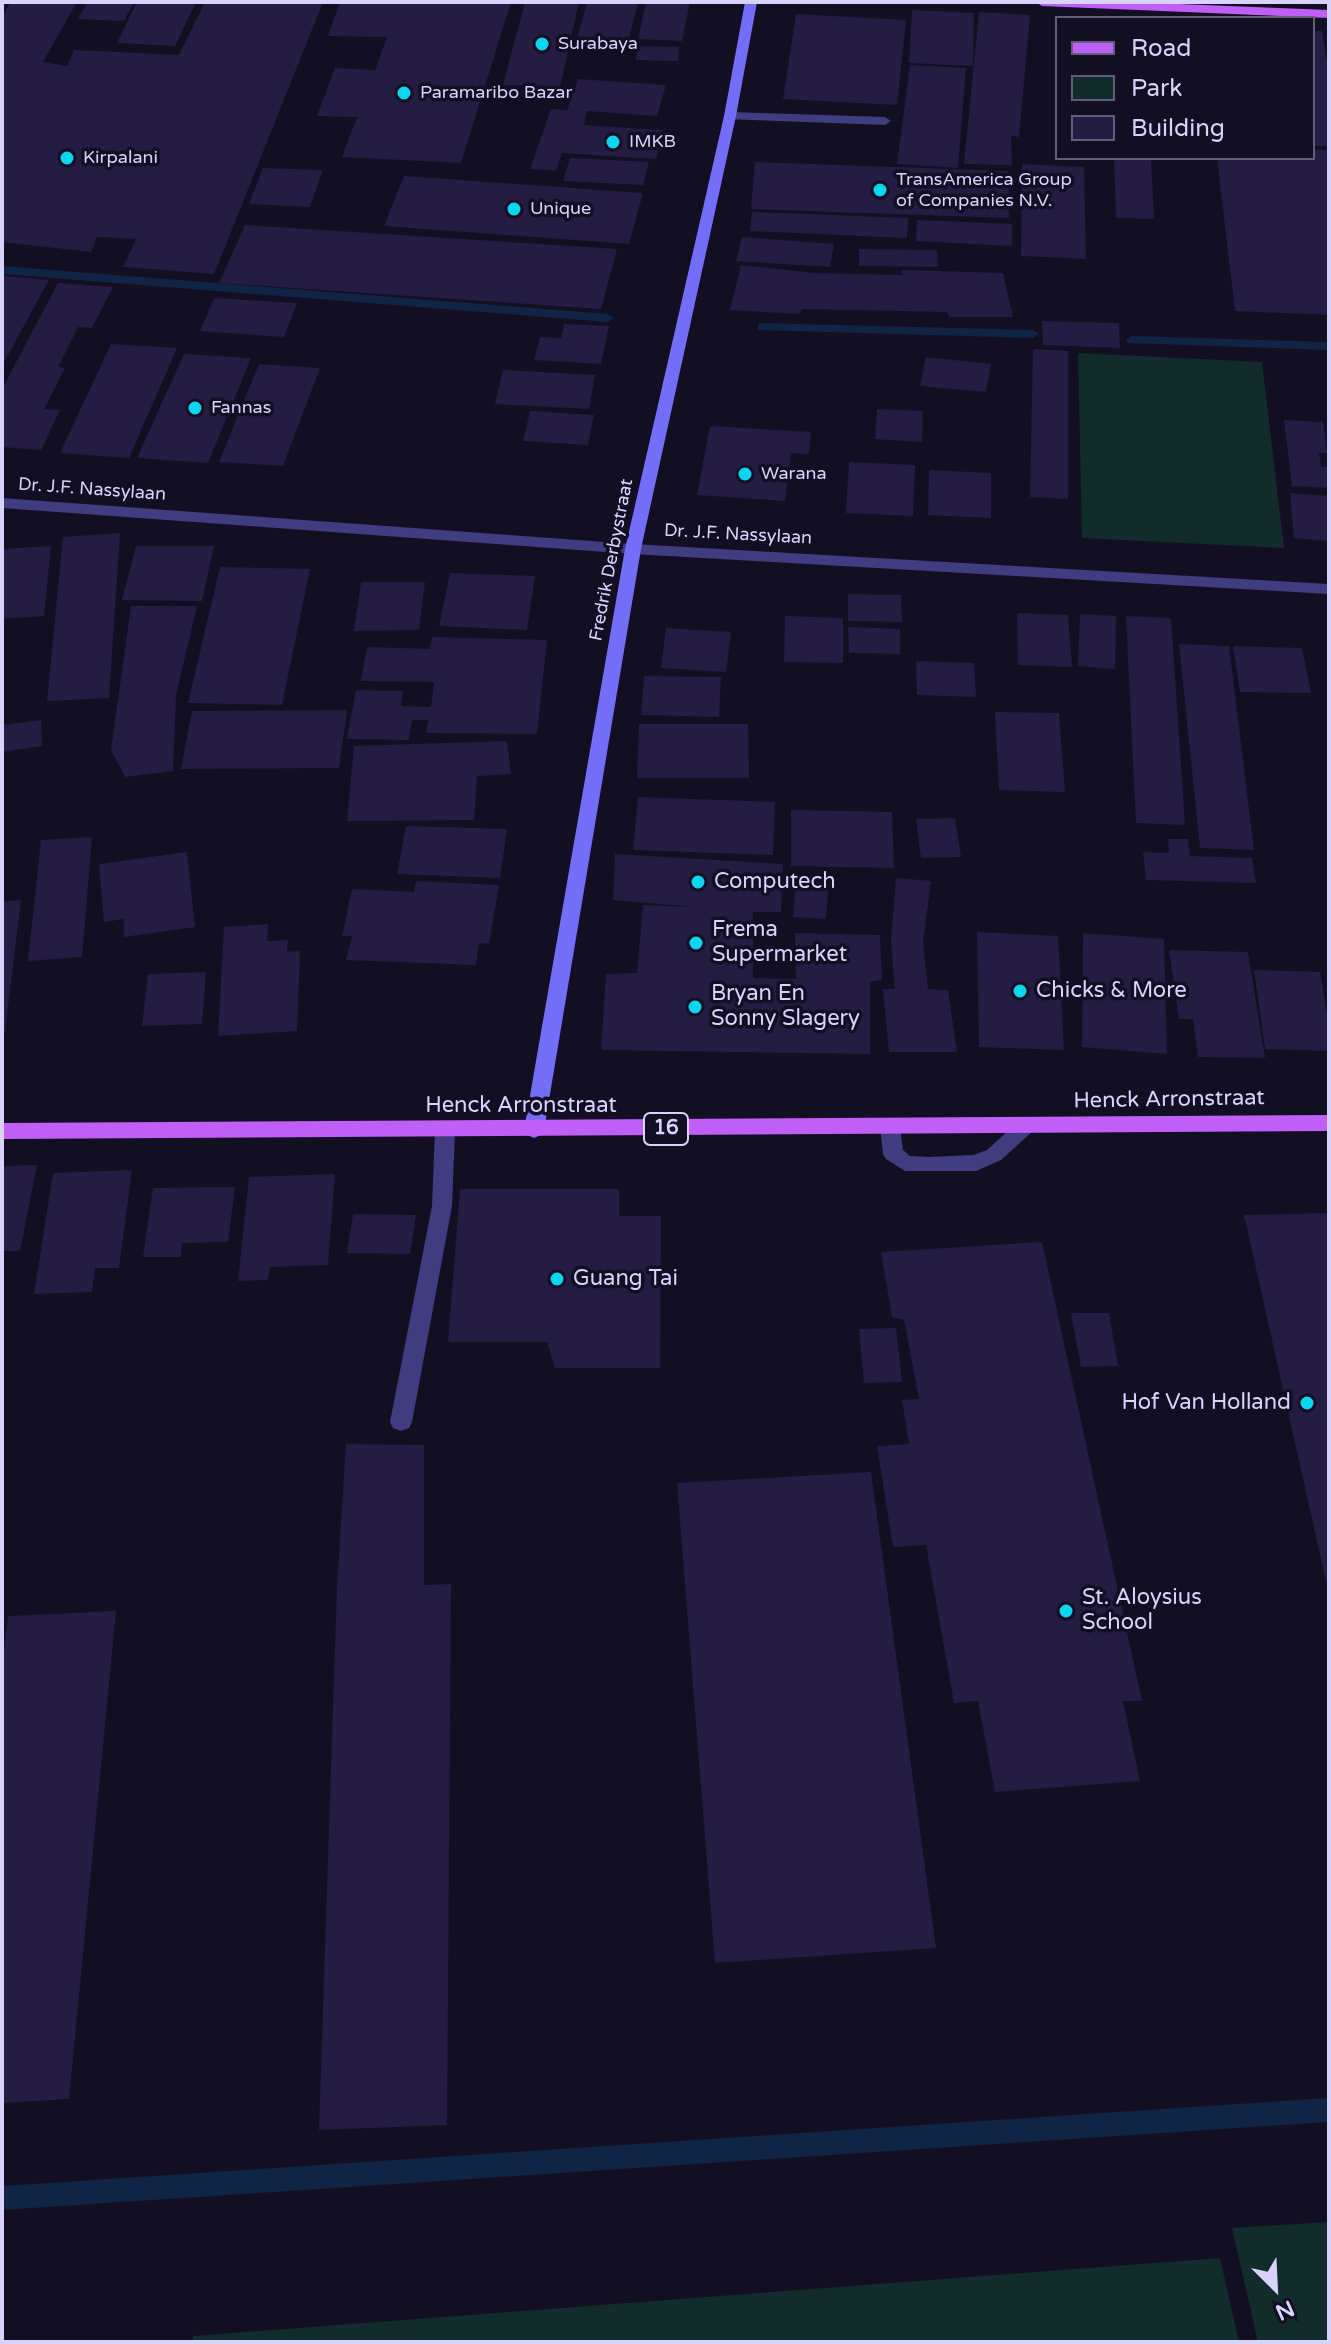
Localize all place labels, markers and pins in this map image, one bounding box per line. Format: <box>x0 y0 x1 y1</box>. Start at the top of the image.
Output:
place label: Surabaya <box>558 33 638 55</box>
marker: Surabaya <box>533 35 551 53</box>
place label: Paramaribo Bazar <box>420 82 572 104</box>
marker: Paramaribo Bazar <box>395 84 413 102</box>
place label: IMKB <box>629 131 676 153</box>
marker: IMKB <box>604 133 622 151</box>
place label: Kirpalani <box>83 147 158 169</box>
marker: Kirpalani <box>58 149 76 167</box>
place label: TransAmerica Group of Companies N.V. <box>896 169 1072 212</box>
marker: TransAmerica Group of Companies N.V. <box>871 181 889 199</box>
place label: Unique <box>530 198 591 220</box>
marker: Unique <box>505 200 523 218</box>
place label: Fannas <box>211 397 271 419</box>
marker: Fannas <box>186 399 204 417</box>
place label: Warana <box>761 463 827 485</box>
marker: Warana <box>736 465 754 483</box>
place label: Computech <box>714 869 836 895</box>
marker: Computech <box>689 873 707 891</box>
place label: Frema Supermarket <box>712 917 847 968</box>
marker: Frema Supermarket <box>687 934 705 952</box>
place label: Chicks & More <box>1036 978 1187 1004</box>
place label: Bryan En Sonny Slagery <box>711 981 860 1032</box>
marker: Chicks & More <box>1011 982 1029 1000</box>
marker: Bryan En Sonny Slagery <box>686 998 704 1016</box>
place label: Guang Tai <box>573 1266 678 1292</box>
marker: Guang Tai <box>548 1270 566 1288</box>
place label: Hof Van Holland <box>1121 1390 1291 1416</box>
marker: Hof Van Holland <box>1298 1394 1316 1412</box>
place label: St. Aloysius School <box>1082 1585 1202 1636</box>
marker: St. Aloysius School <box>1057 1602 1075 1620</box>

